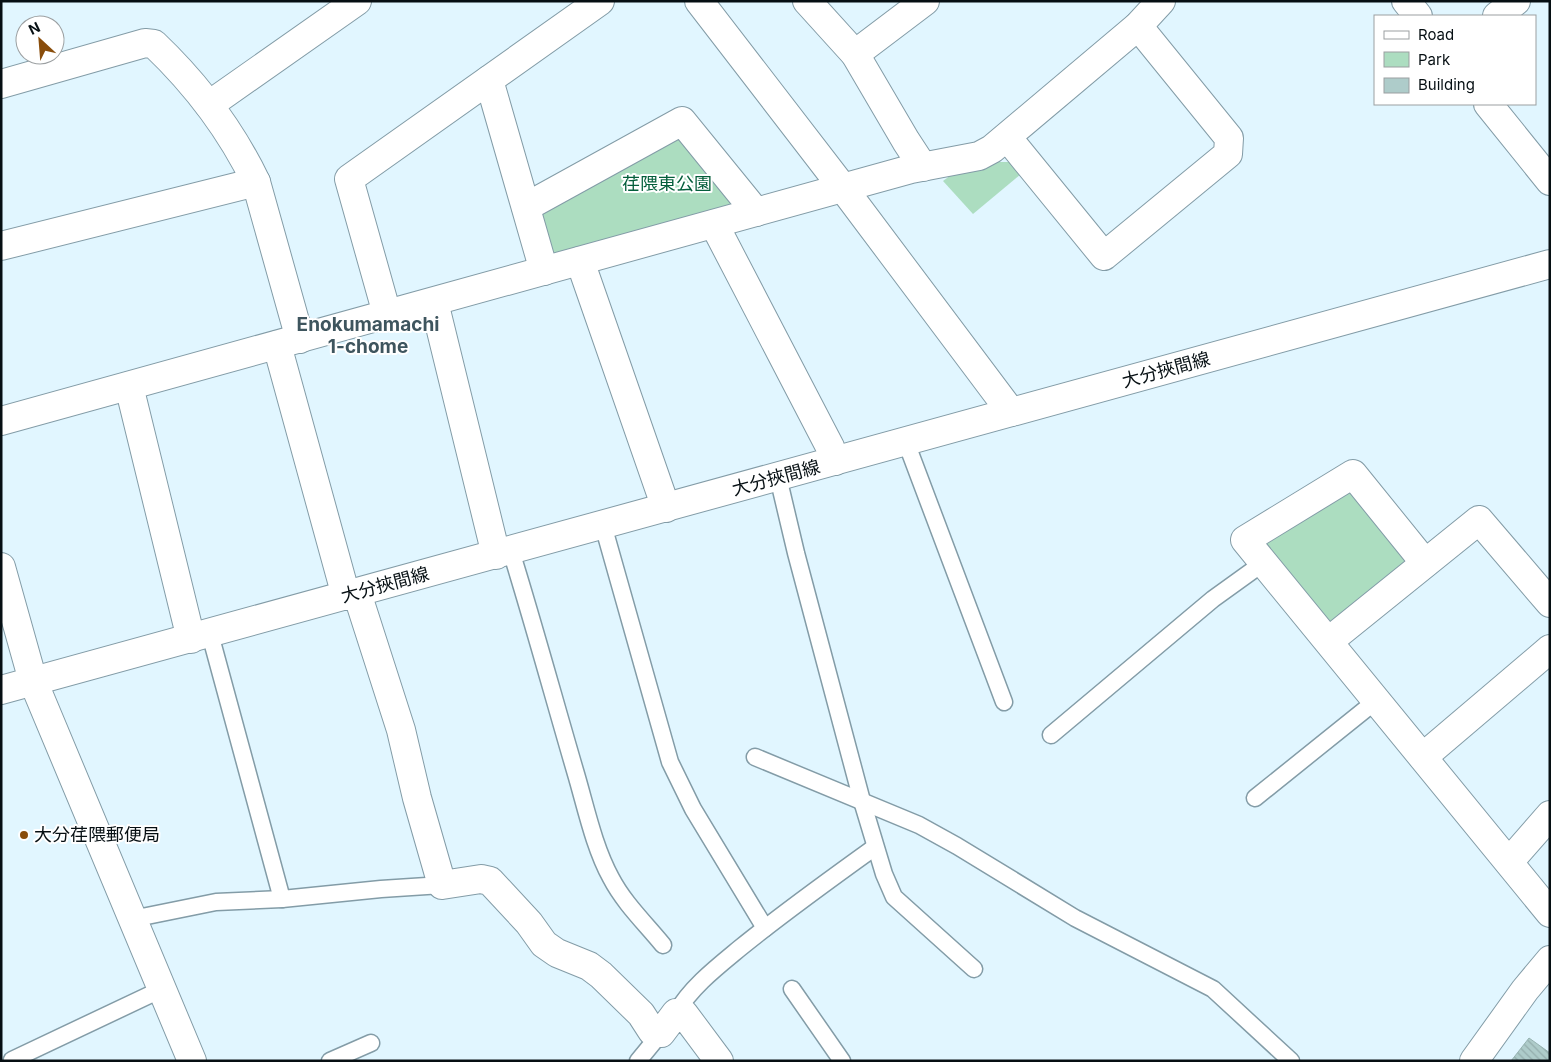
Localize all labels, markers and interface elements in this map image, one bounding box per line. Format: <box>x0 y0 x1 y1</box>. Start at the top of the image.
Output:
north arrow <box>15 15 65 65</box>
legend <box>1374 15 1536 105</box>
text: N <box>26 18 43 38</box>
text: Road <box>1418 25 1454 44</box>
text: Park <box>1418 50 1451 69</box>
text: Building <box>1418 75 1475 94</box>
park label: 荏隈東公園 <box>622 173 712 194</box>
district label: Enokumamachi 1-chome <box>297 313 439 358</box>
street label: 大分挾間線 <box>1120 348 1212 391</box>
street label: 大分挾間線 <box>730 456 822 499</box>
street label: 大分挾間線 <box>339 563 431 606</box>
place label: 大分荏隈郵便局 <box>34 824 160 845</box>
marker: 大分荏隈郵便局 <box>18 829 30 841</box>

